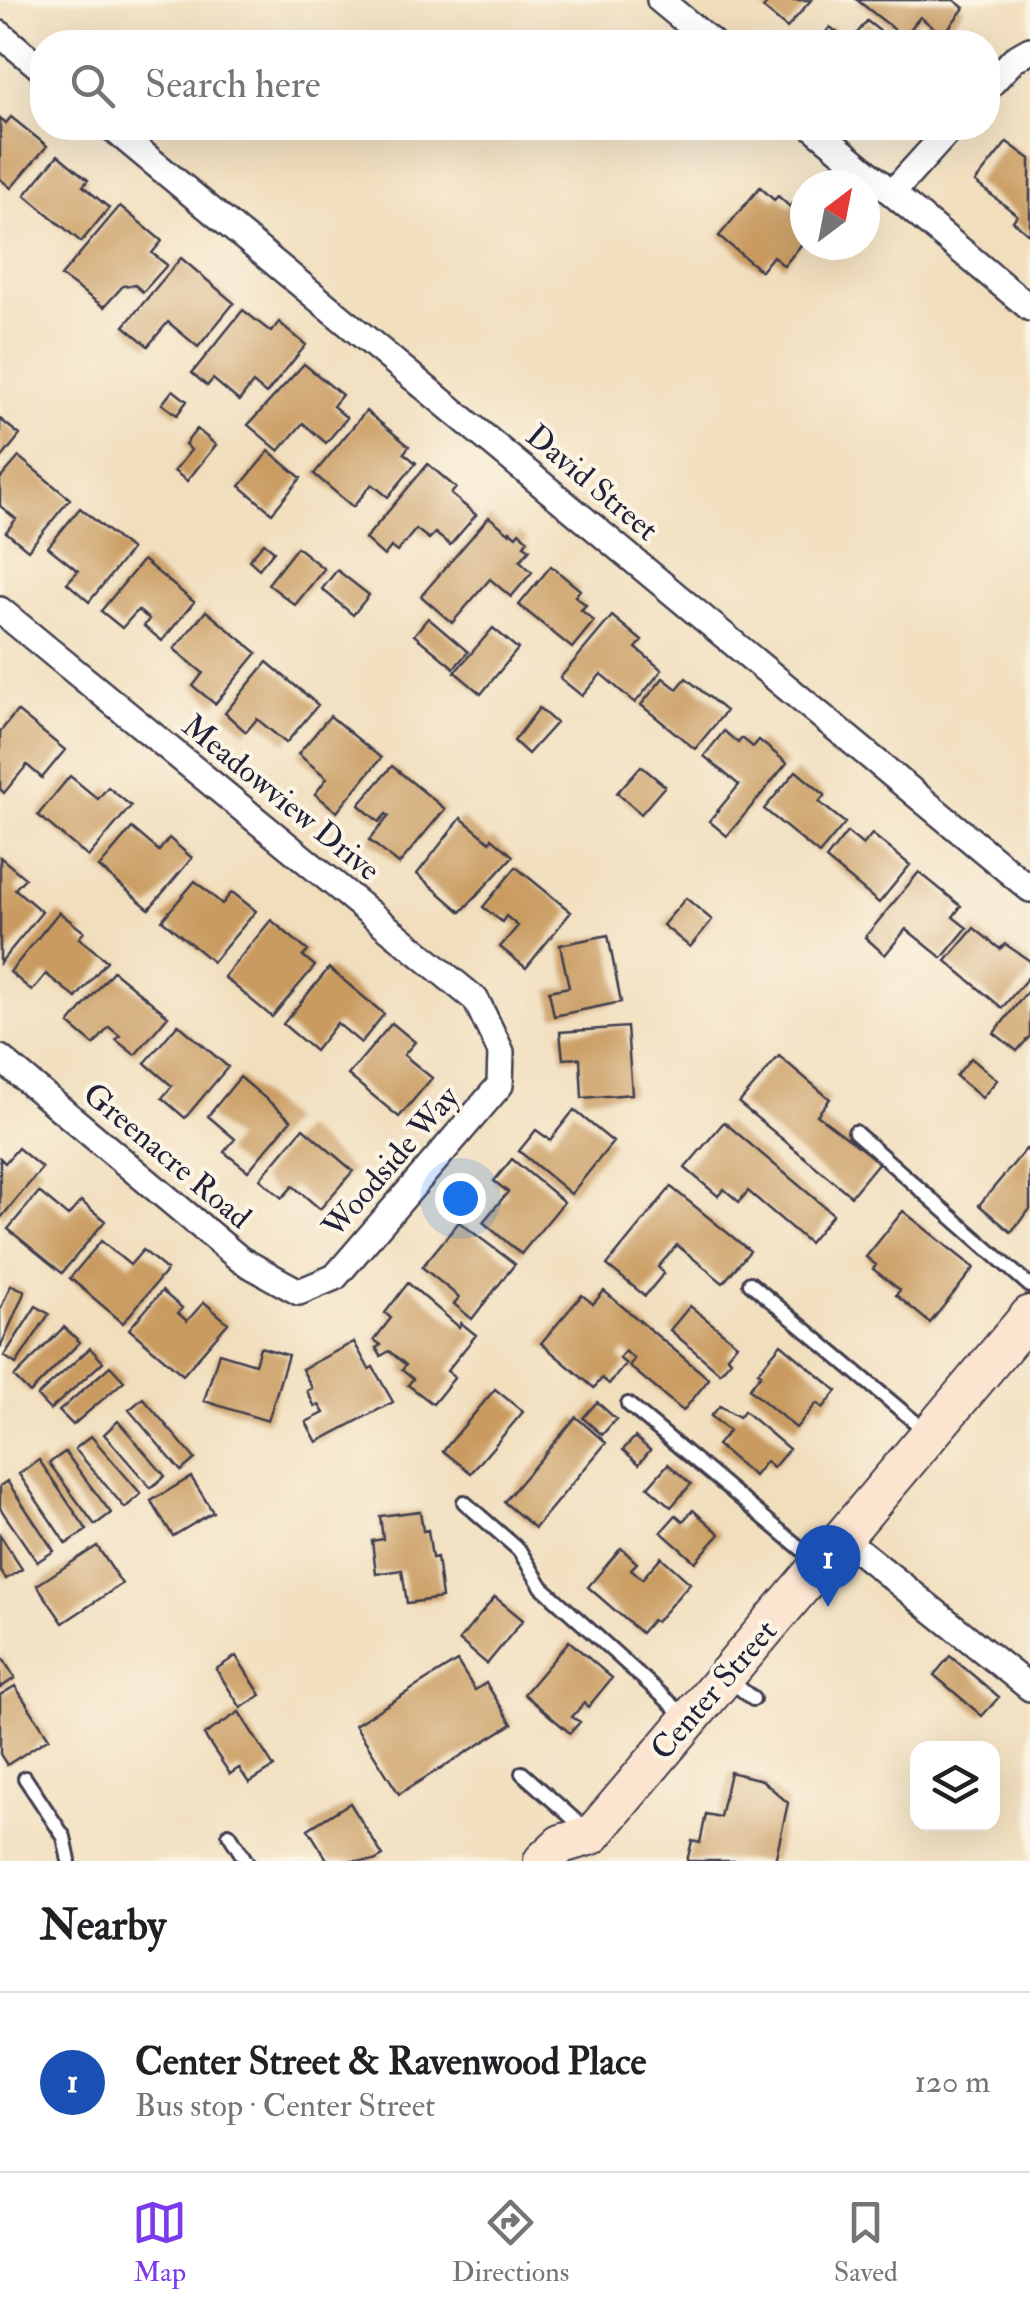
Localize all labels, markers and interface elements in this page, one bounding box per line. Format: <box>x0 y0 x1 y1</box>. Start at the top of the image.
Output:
search box <box>30 30 1000 140</box>
icon: search <box>65 58 120 113</box>
text: Search here <box>145 61 321 109</box>
north arrow <box>790 170 880 260</box>
street label: David Street <box>518 416 666 550</box>
street label: Meadowview Drive <box>174 706 388 890</box>
street label: Greenacre Road <box>75 1074 259 1238</box>
street label: Woodside Way <box>314 1077 468 1247</box>
your location <box>435 1173 486 1224</box>
pin: 1 <box>796 1524 860 1607</box>
street label: Center Street <box>642 1612 786 1768</box>
map controls <box>910 1741 1000 1831</box>
button: layers <box>910 1741 1000 1831</box>
text: Nearby <box>40 1900 166 1952</box>
text: Center Street & Ravenwood Place <box>135 2038 646 2086</box>
text: 1 <box>67 2062 78 2102</box>
text: 120 m <box>914 2062 990 2102</box>
text: Bus stop · Center Street <box>135 2086 435 2126</box>
tab: Map <box>132 2195 187 2290</box>
tab: Directions <box>452 2195 569 2290</box>
tab: Saved <box>834 2195 898 2290</box>

